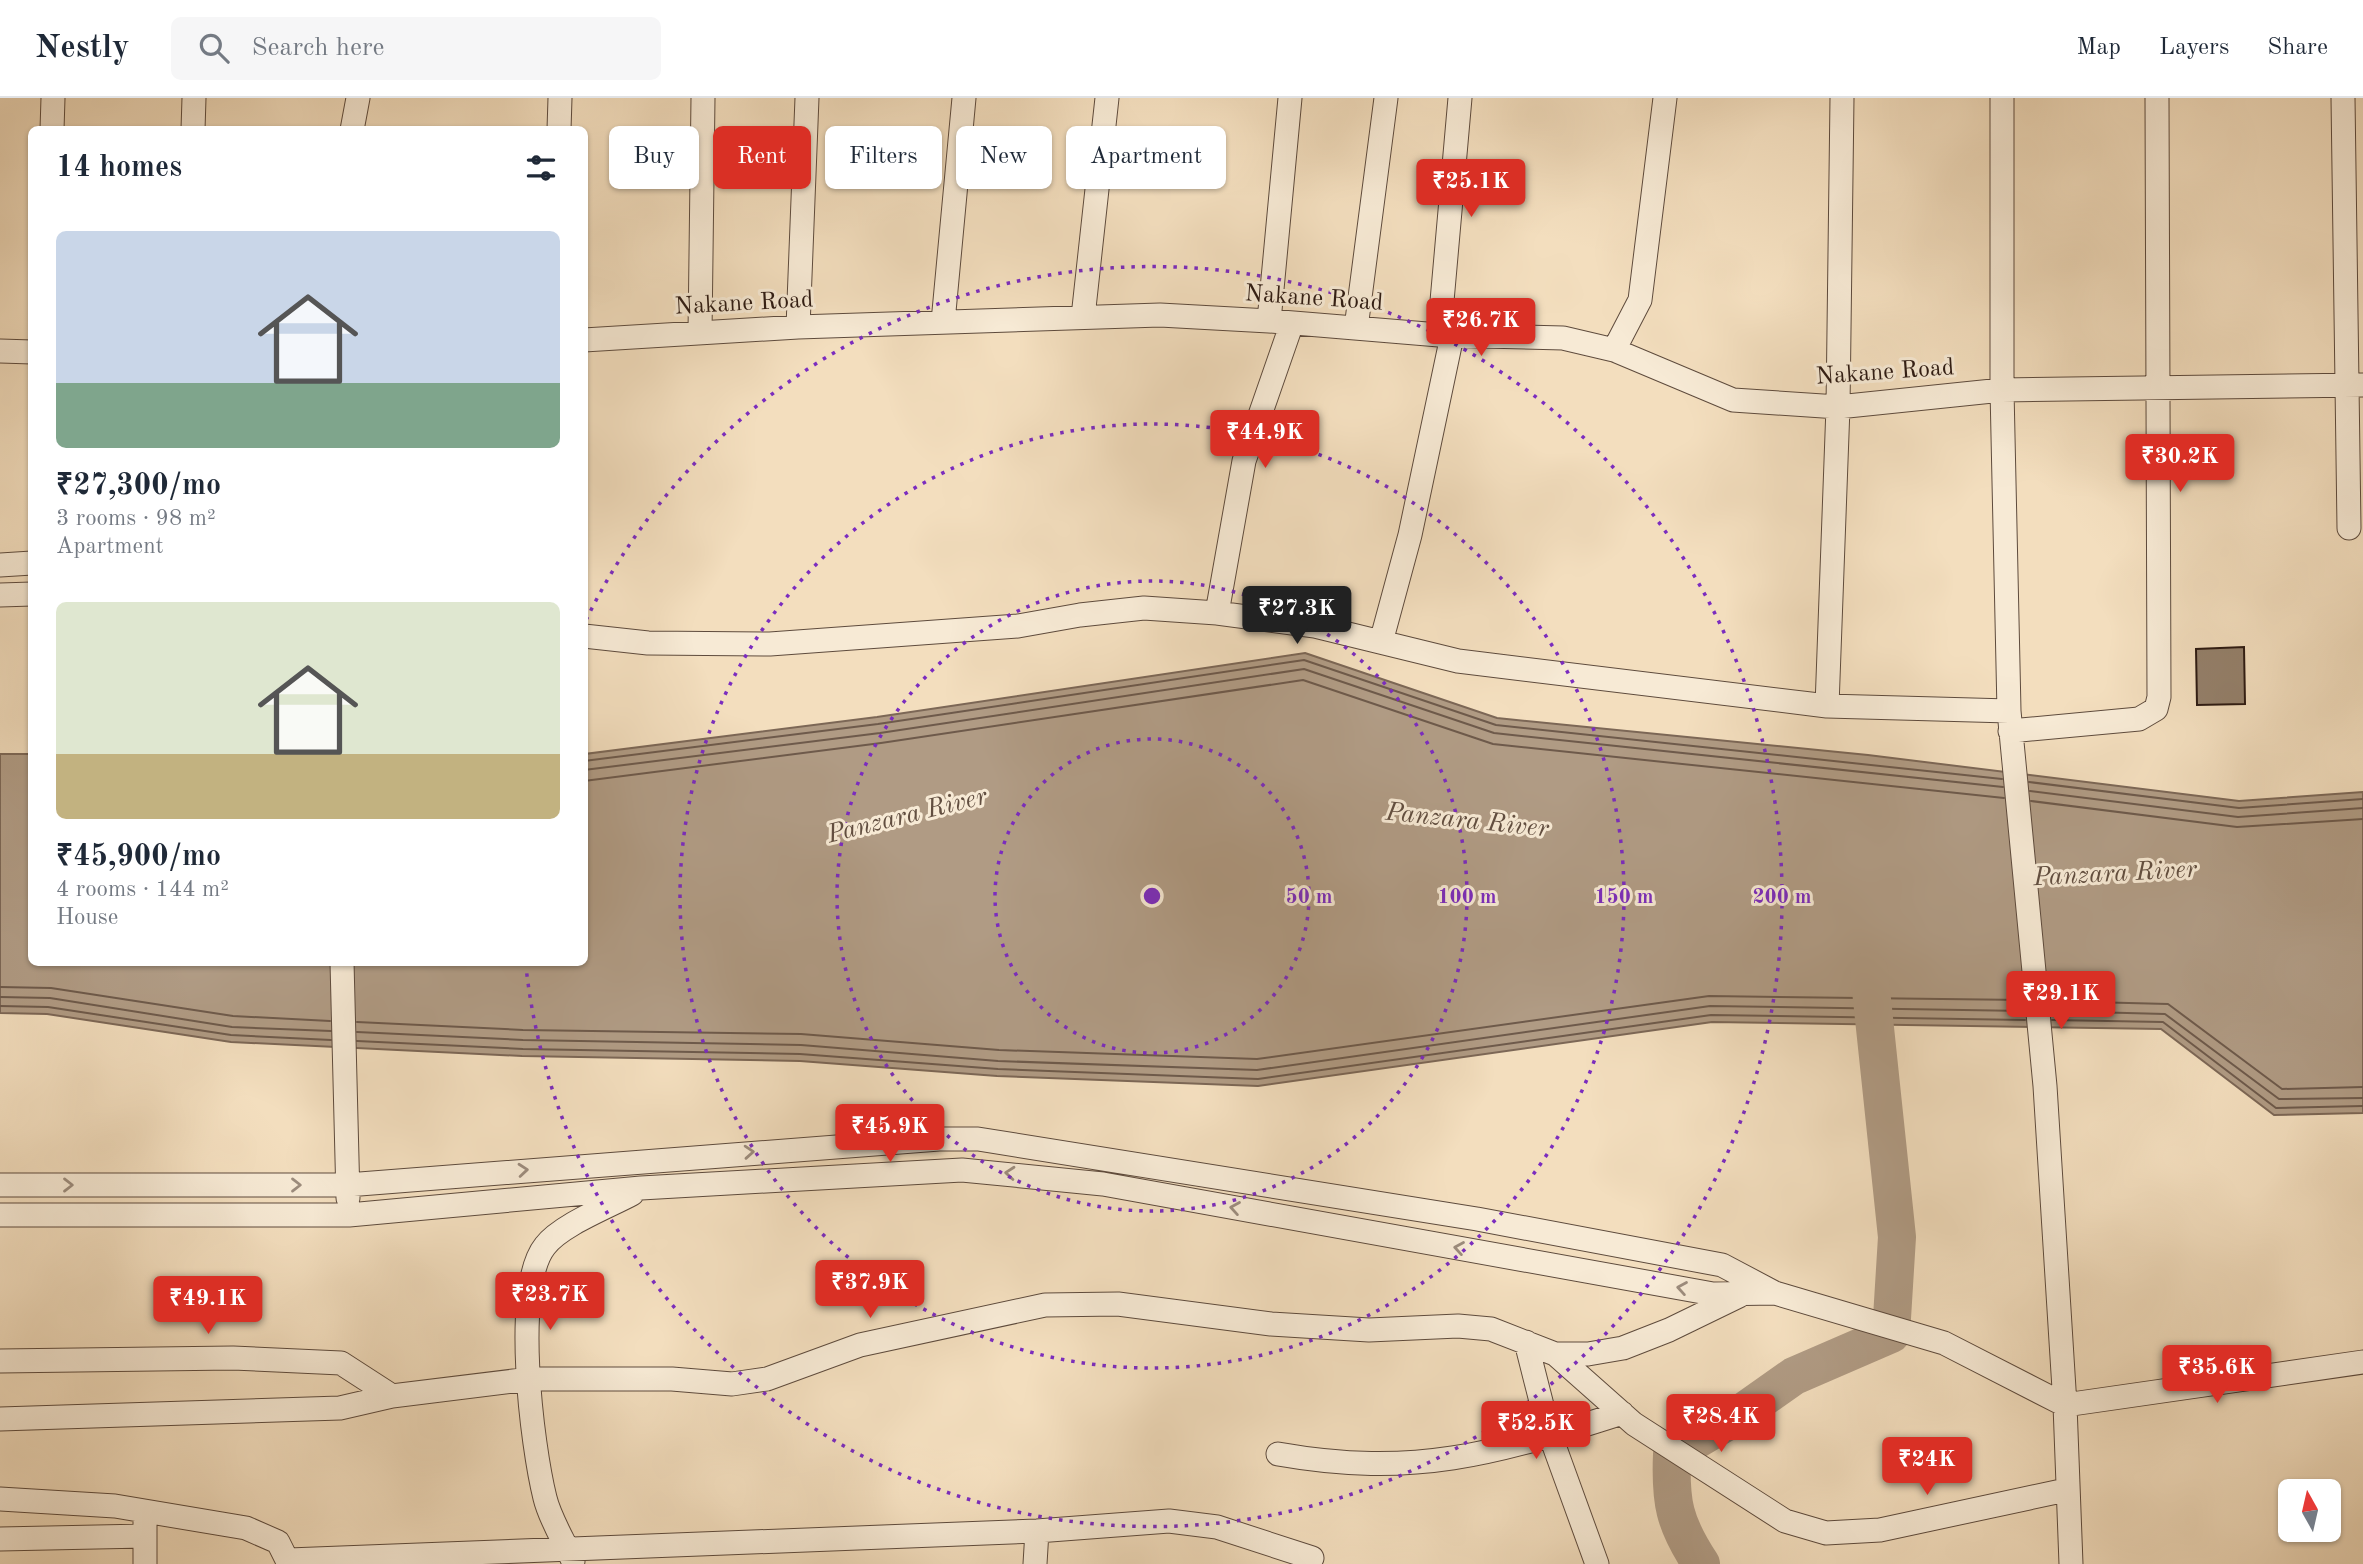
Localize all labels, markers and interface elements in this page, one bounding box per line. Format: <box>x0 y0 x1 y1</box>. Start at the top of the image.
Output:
search box <box>171 17 661 80</box>
icon: search <box>195 29 233 67</box>
text: Nestly <box>35 32 129 65</box>
text: Search here <box>251 35 385 61</box>
text: Map <box>2077 36 2121 60</box>
text: Layers <box>2159 36 2229 60</box>
text: Share <box>2267 36 2328 60</box>
chip: Buy <box>609 126 699 189</box>
chip: Rent <box>713 126 811 189</box>
chip: Filters <box>825 126 942 189</box>
chip: New <box>956 126 1052 189</box>
chip: Apartment <box>1066 126 1226 189</box>
icon: filters <box>522 149 560 187</box>
text: 14 homes <box>56 153 182 183</box>
pin: ₹25.1K <box>1414 159 1528 219</box>
text: ₹25.1K <box>1432 170 1510 193</box>
icon: home <box>245 276 371 402</box>
street label: Nakane Road <box>1244 282 1384 316</box>
street label: Nakane Road <box>674 288 814 320</box>
pin: ₹26.7K <box>1424 299 1538 358</box>
text: ₹26.7K <box>1442 309 1520 332</box>
street label: Nakane Road <box>1815 356 1955 390</box>
pin: ₹44.9K <box>1208 410 1322 470</box>
text: ₹44.9K <box>1226 421 1304 444</box>
pin: ₹30.2K <box>2123 434 2237 494</box>
text: ₹30.2K <box>2141 445 2219 468</box>
text: ₹27,300/mo <box>56 471 221 501</box>
text: 3 rooms · 98 m² <box>56 507 216 530</box>
text: Apartment <box>56 535 164 558</box>
pin: ₹27.3K <box>1240 587 1354 646</box>
text: ₹27.3K <box>1258 597 1336 620</box>
icon: home <box>245 647 371 773</box>
water label: Panzara River <box>823 783 990 849</box>
water label: Panzara River <box>1383 799 1551 843</box>
text: ₹45,900/mo <box>56 842 221 872</box>
water label: Panzara River <box>2031 857 2198 891</box>
text: 4 rooms · 144 m² <box>56 878 229 901</box>
centre of rings <box>1140 884 1164 908</box>
text: 50 m <box>1285 887 1333 908</box>
text: 100 m <box>1437 887 1497 908</box>
text: 150 m <box>1594 887 1654 908</box>
text: 200 m <box>1752 887 1812 908</box>
text: House <box>56 906 118 929</box>
pin: ₹29.1K <box>2004 972 2118 1031</box>
text: ₹29.1K <box>2022 982 2100 1005</box>
pin: ₹45.9K <box>833 1104 947 1164</box>
text: ₹45.9K <box>851 1115 929 1138</box>
one-way arrow <box>744 1145 755 1160</box>
one-way arrow <box>517 1163 528 1178</box>
one-way arrow <box>1004 1166 1015 1181</box>
one-way arrow <box>63 1177 74 1193</box>
one-way arrow <box>291 1177 301 1193</box>
one-way arrow <box>1229 1201 1241 1216</box>
one-way arrow <box>1453 1241 1464 1256</box>
pin: ₹37.9K <box>813 1260 927 1320</box>
text: ₹37.9K <box>831 1271 909 1294</box>
pin: ₹23.7K <box>493 1272 607 1332</box>
pin: ₹49.1K <box>151 1276 265 1336</box>
one-way arrow <box>1677 1282 1689 1297</box>
text: ₹23.7K <box>511 1283 589 1306</box>
text: ₹49.1K <box>169 1287 247 1310</box>
pin: ₹35.6K <box>2160 1346 2274 1405</box>
text: ₹35.6K <box>2178 1356 2256 1379</box>
pin: ₹28.4K <box>1664 1394 1778 1454</box>
pin: ₹52.5K <box>1479 1402 1593 1461</box>
text: ₹28.4K <box>1682 1405 1760 1428</box>
text: ₹52.5K <box>1497 1412 1575 1435</box>
pin: ₹24K <box>1886 1438 1968 1497</box>
text: ₹24K <box>1898 1448 1956 1471</box>
north arrow <box>2278 1479 2342 1542</box>
map controls <box>2278 1479 2341 1542</box>

